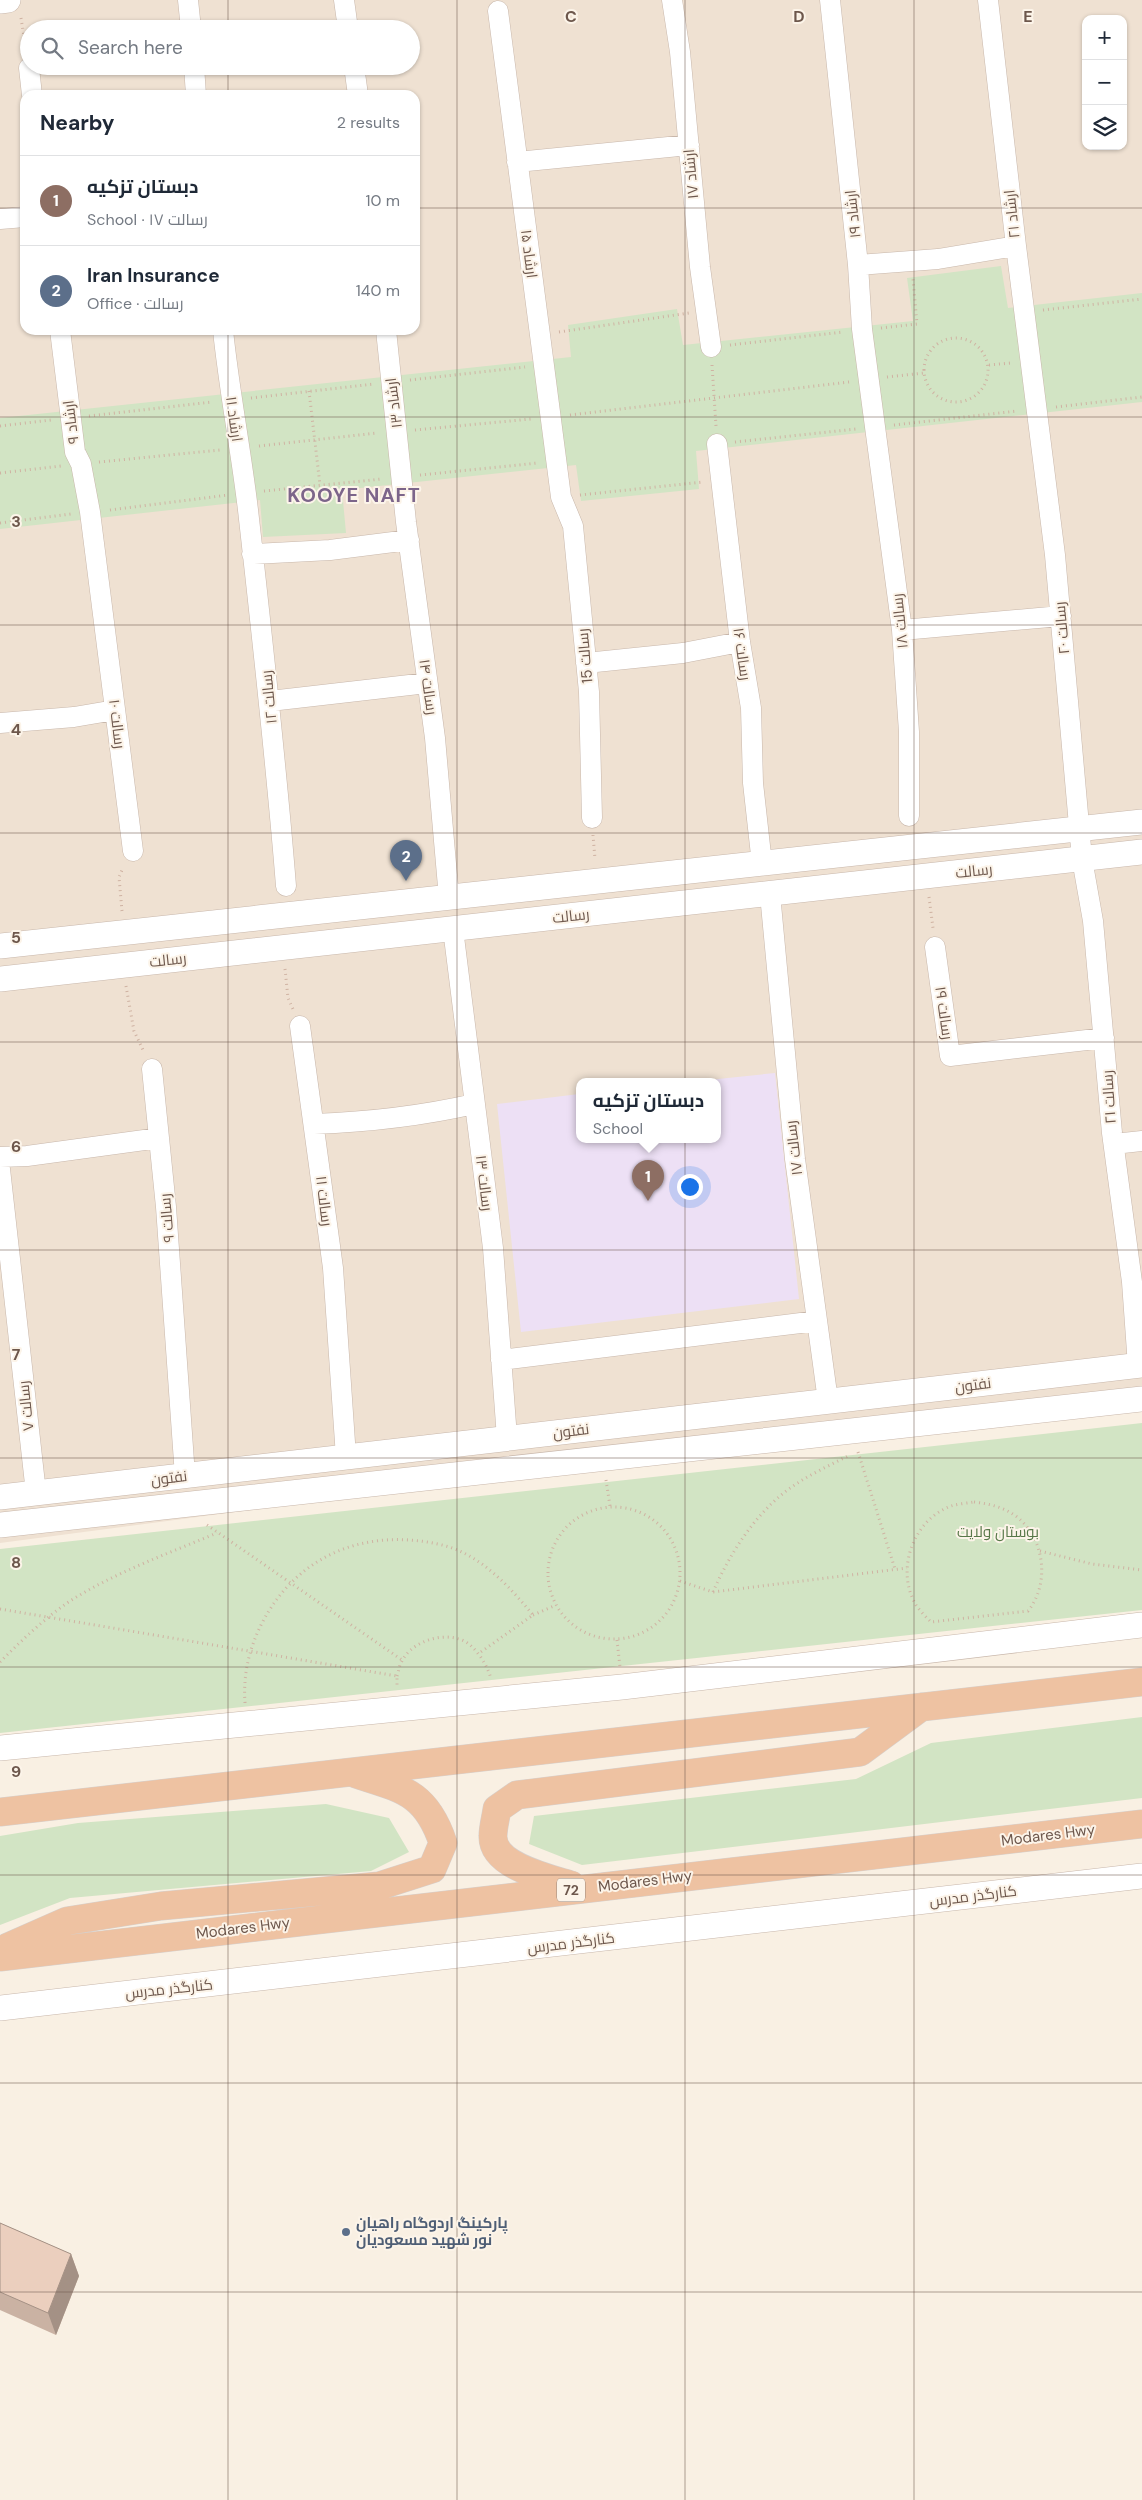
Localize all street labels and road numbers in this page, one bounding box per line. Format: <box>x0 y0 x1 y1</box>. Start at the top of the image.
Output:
street label: ارشاد ۱۷ <box>679 148 703 200</box>
street label: ارشاد ۱۹ <box>841 189 865 239</box>
street label: ارشاد ۲۱ <box>1000 189 1024 239</box>
street label: ارشاد ۱۵ <box>516 229 542 279</box>
street label: ارشاد ۱۳ <box>381 377 407 429</box>
street label: ارشاد ۱۱ <box>221 395 247 443</box>
street label: ارشاد ۹ <box>58 399 84 445</box>
street label: رسالت ۱۸ <box>887 593 913 649</box>
street label: رسالت ٢٠ <box>1050 601 1074 655</box>
street label: رسالت ۱۶ <box>728 626 756 682</box>
street label: رسالت 15 <box>573 628 597 684</box>
street label: رسالت ۱۴ <box>414 658 442 716</box>
street label: رسالت ۱۲ <box>256 669 282 725</box>
street label: رسالت ۱۰ <box>104 698 130 750</box>
street label: رسالت <box>954 859 994 883</box>
street label: رسالت <box>551 904 591 928</box>
street label: رسالت <box>148 948 188 972</box>
street label: رسالت ۱۹ <box>930 985 958 1041</box>
street label: رسالت ۲۱ <box>1097 1070 1121 1124</box>
street label: رسالت ۱۷ <box>781 1119 807 1177</box>
street label: رسالت ۱۳ <box>471 1154 497 1212</box>
street label: رسالت ۱۱ <box>311 1175 337 1227</box>
street label: رسالت ۹ <box>155 1193 179 1243</box>
street label: نفتون <box>954 1373 992 1397</box>
street label: رسالت ۷ <box>13 1380 39 1432</box>
street label: نفتون <box>552 1419 590 1443</box>
street label: نفتون <box>150 1466 188 1490</box>
street label: Modares Hwy <box>1000 1819 1097 1851</box>
street label: Modares Hwy <box>597 1865 694 1897</box>
road number: 72 <box>557 1878 585 1902</box>
street label: کنارگذر مدرس <box>928 1881 1018 1911</box>
street label: Modares Hwy <box>195 1912 292 1944</box>
street label: کنارگذر مدرس <box>526 1928 616 1958</box>
street label: کنارگذر مدرس <box>124 1974 214 2004</box>

